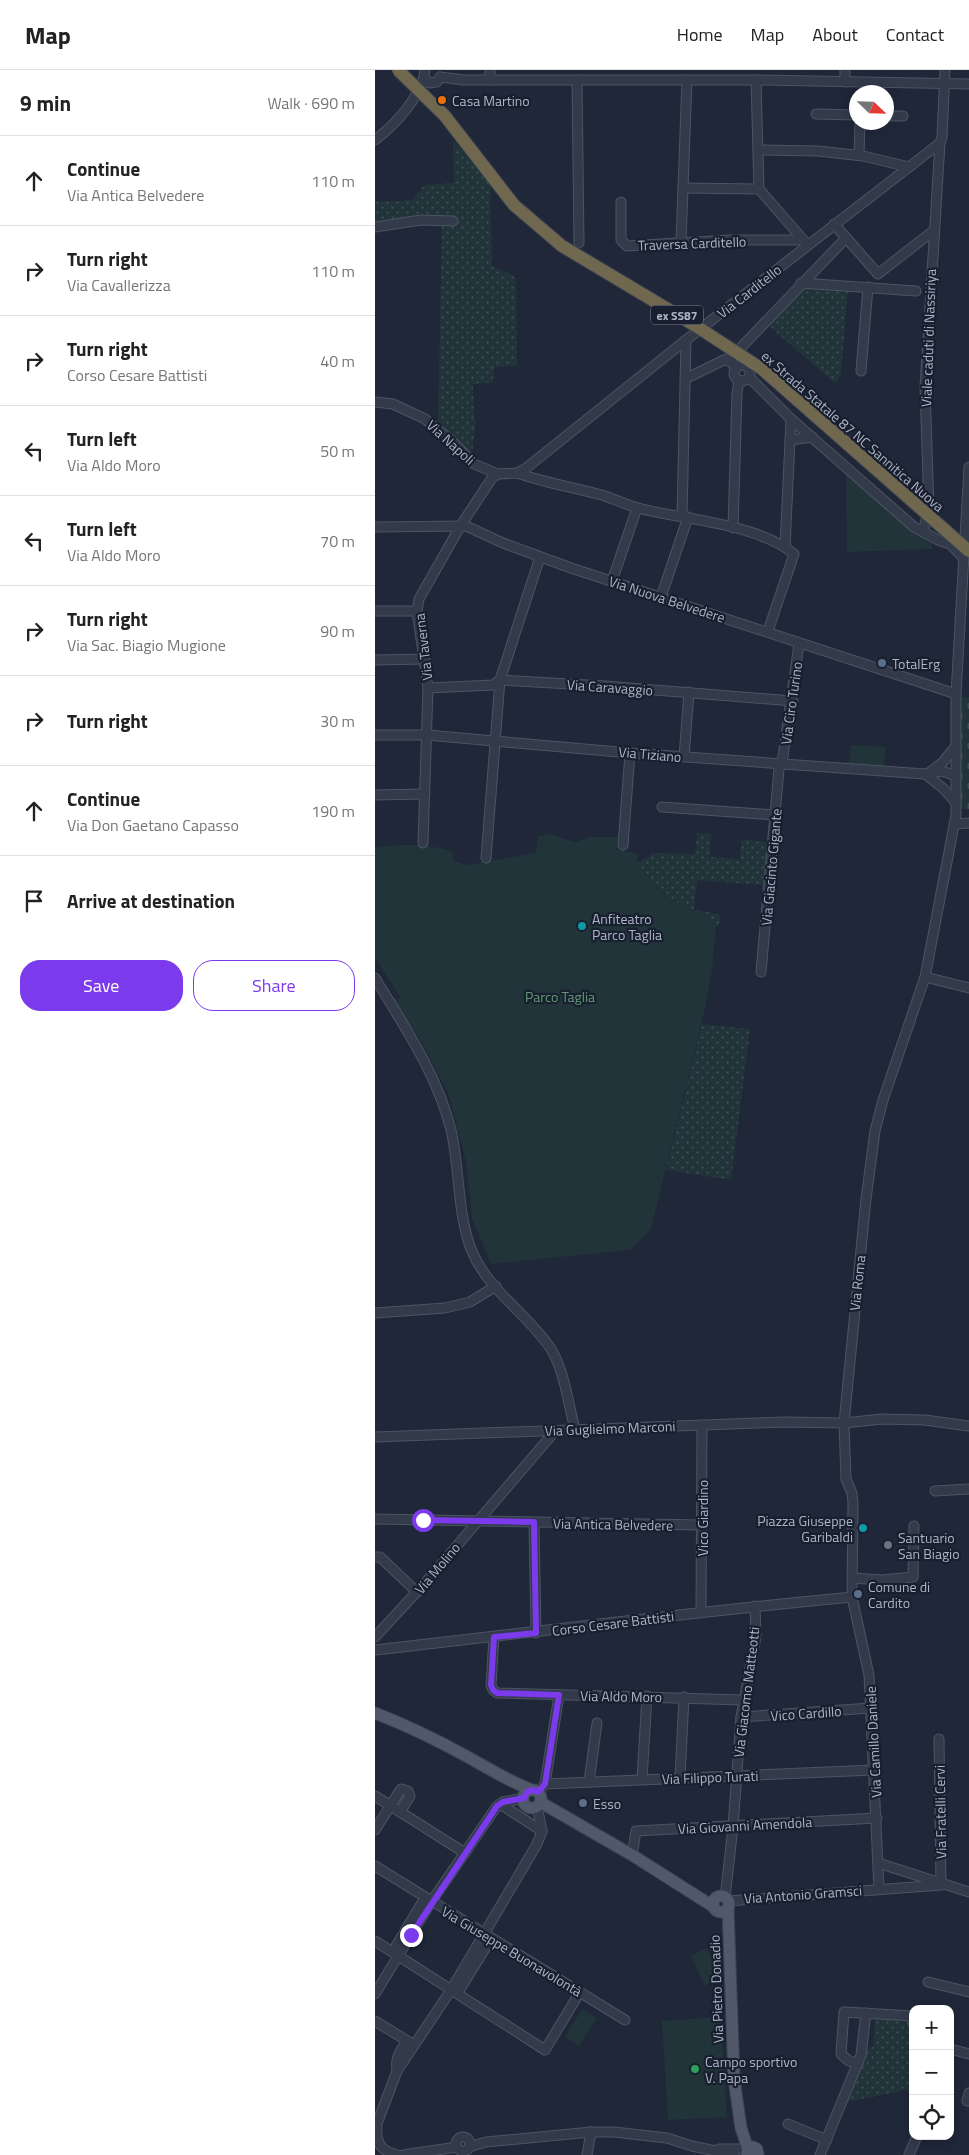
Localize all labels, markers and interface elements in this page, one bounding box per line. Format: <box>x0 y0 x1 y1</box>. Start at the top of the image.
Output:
text: Map <box>25 17 71 53</box>
text: Home <box>677 21 723 48</box>
text: Map <box>751 21 784 48</box>
text: About <box>812 21 858 48</box>
text: Contact <box>886 21 944 48</box>
north arrow <box>849 85 894 130</box>
text: 9 min <box>20 87 71 119</box>
place label: Casa Martino <box>452 90 530 111</box>
text: Walk · 690 m <box>267 91 355 115</box>
marker: Casa Martino <box>436 94 448 106</box>
text: Continue <box>67 154 140 183</box>
icon: ahead <box>20 167 48 195</box>
text: 110 m <box>311 169 355 193</box>
text: Via Antica Belvedere <box>67 183 204 207</box>
street label: Traversa Carditello <box>637 231 747 255</box>
text: Turn right <box>67 244 148 273</box>
icon: right <box>20 257 48 285</box>
text: 110 m <box>311 259 355 283</box>
street label: Via Carditello <box>712 259 786 323</box>
street label: Viale caduti di Nassiriya <box>915 269 941 407</box>
text: Via Cavallerizza <box>67 273 171 297</box>
road number: ex SS87 <box>651 306 703 324</box>
text: Turn right <box>67 334 148 363</box>
street label: ex Strada Statale 87 NC Sannitica Nuova <box>757 346 949 516</box>
icon: right <box>20 347 48 375</box>
text: 40 m <box>320 349 355 373</box>
text: Corso Cesare Battisti <box>67 363 207 387</box>
street label: Via Napoli <box>422 415 480 469</box>
text: Turn left <box>67 424 137 453</box>
icon: left <box>20 437 48 465</box>
text: 50 m <box>320 439 355 463</box>
text: Via Aldo Moro <box>67 453 161 477</box>
text: Turn left <box>67 514 137 543</box>
icon: left <box>20 527 48 555</box>
text: 70 m <box>320 529 355 553</box>
text: Via Aldo Moro <box>67 543 161 567</box>
street label: Via Nuova Belvedere <box>606 570 728 628</box>
text: Turn right <box>67 604 148 633</box>
street label: Via Taverna <box>408 612 438 682</box>
icon: right <box>20 617 48 645</box>
text: 90 m <box>320 619 355 643</box>
text: Via Sac. Biagio Mugione <box>67 633 226 657</box>
place label: TotalErg <box>892 653 940 674</box>
marker: TotalErg <box>876 657 888 669</box>
street label: Via Ciro Turino <box>775 660 807 746</box>
street label: Via Caravaggio <box>566 674 654 700</box>
text: Turn right <box>67 706 148 735</box>
icon: right <box>20 707 48 735</box>
text: 30 m <box>320 709 355 733</box>
street label: Via Tiziano <box>618 741 682 767</box>
text: Continue <box>67 784 140 813</box>
icon: ahead <box>20 797 48 825</box>
text: 190 m <box>311 799 355 823</box>
street label: Via Giacinto Gigante <box>755 808 787 926</box>
text: Via Don Gaetano Capasso <box>67 813 239 837</box>
text: Arrive at destination <box>67 886 235 915</box>
icon: arrive <box>20 887 48 915</box>
place label: Anfiteatro Parco Taglia <box>592 908 662 945</box>
marker: Anfiteatro Parco Taglia <box>576 920 588 932</box>
button: Save <box>20 960 183 1011</box>
button: Share <box>193 960 355 1011</box>
park label: Parco Taglia <box>525 986 595 1007</box>
street label: Via Roma <box>844 1254 870 1312</box>
street label: Via Guglielmo Marconi <box>544 1415 676 1441</box>
street label: Vico Giardino <box>692 1480 713 1556</box>
route start <box>412 1509 435 1532</box>
place label: Piazza Giuseppe Garibaldi <box>757 1510 853 1547</box>
street label: Via Antica Belvedere <box>553 1512 673 1536</box>
marker: Piazza Giuseppe Garibaldi <box>857 1522 869 1534</box>
place label: Santuario San Biagio <box>898 1527 960 1564</box>
street label: Via Molino <box>409 1538 465 1598</box>
marker: Santuario San Biagio <box>882 1539 894 1551</box>
place label: Comune di Cardito <box>868 1576 930 1613</box>
marker: Comune di Cardito <box>852 1588 864 1600</box>
street label: Corso Cesare Battisti <box>551 1605 675 1641</box>
street label: Via Giacomo Matteotti <box>728 1625 764 1759</box>
street label: Via Aldo Moro <box>580 1685 662 1707</box>
street label: Via Camillo Daniele <box>860 1686 886 1798</box>
street label: Vico Cardillo <box>770 1700 842 1726</box>
street label: Via Filippo Turati <box>661 1765 759 1789</box>
street label: Via Fratelli Cervi <box>929 1765 951 1859</box>
place label: Esso <box>593 1793 621 1814</box>
marker: Esso <box>577 1797 589 1809</box>
street label: Via Giovanni Amendola <box>677 1811 813 1839</box>
street label: Via Antonio Gramsci <box>743 1879 863 1909</box>
street label: Via Giuseppe Buonavolontà <box>438 1901 586 2001</box>
route end <box>400 1924 423 1947</box>
street label: Via Pietro Donadio <box>704 1934 728 2044</box>
map controls <box>909 2005 954 2140</box>
button: + <box>909 2005 954 2050</box>
button: − <box>909 2050 954 2095</box>
place label: Campo sportivo V. Papa <box>705 2051 797 2088</box>
marker: Campo sportivo V. Papa <box>689 2063 701 2075</box>
button: locate <box>909 2095 954 2140</box>

